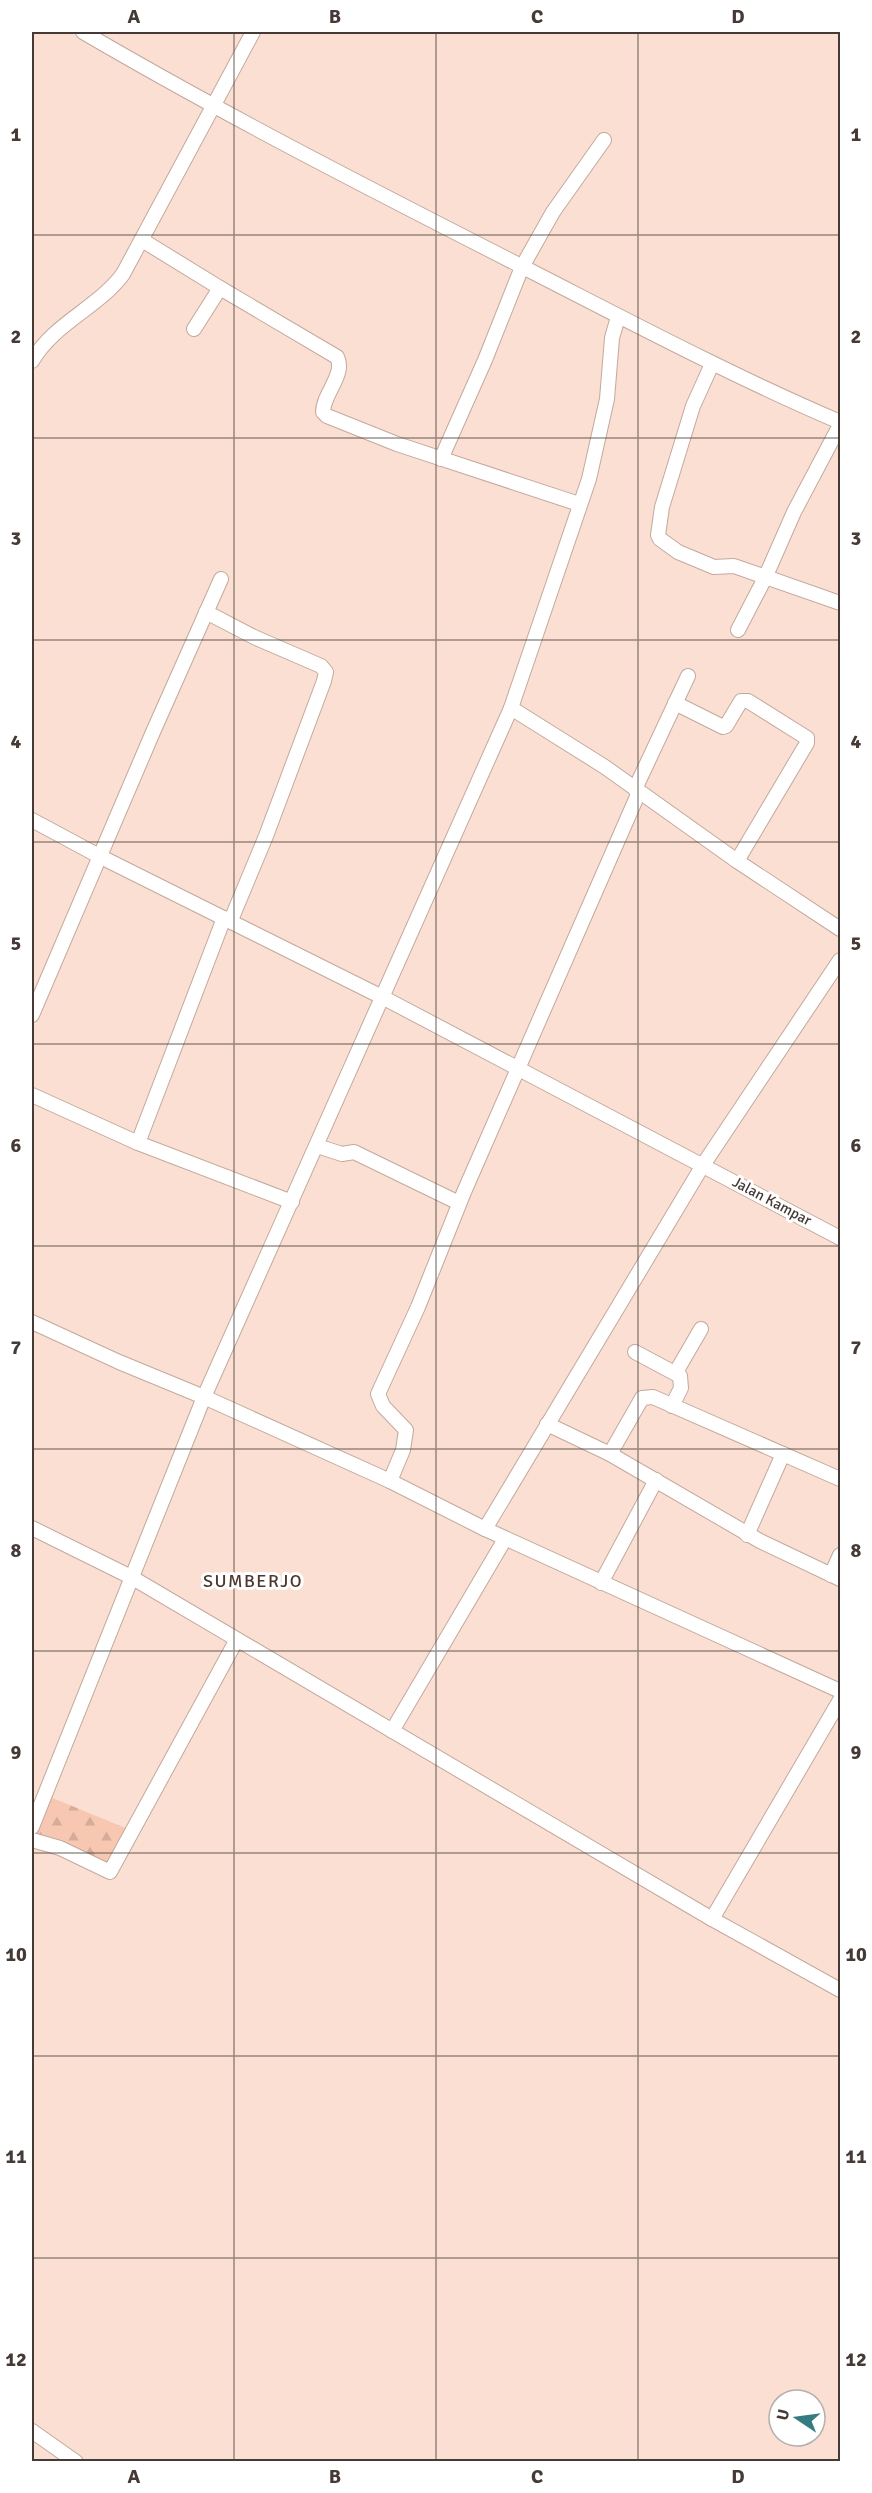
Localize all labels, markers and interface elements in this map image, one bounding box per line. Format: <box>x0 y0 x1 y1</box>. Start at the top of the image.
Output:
text: A <box>128 4 141 29</box>
text: B <box>329 4 341 29</box>
text: C <box>531 4 543 29</box>
text: D <box>731 4 745 29</box>
text: 1 <box>11 122 22 147</box>
text: 1 <box>851 122 862 147</box>
text: 2 <box>11 324 21 349</box>
text: 2 <box>851 324 861 349</box>
text: 3 <box>11 526 21 551</box>
text: 3 <box>851 526 861 551</box>
text: 4 <box>11 729 22 754</box>
text: 4 <box>851 729 862 754</box>
text: 5 <box>11 931 21 956</box>
text: 5 <box>851 931 861 956</box>
text: 6 <box>11 1133 22 1158</box>
text: 6 <box>851 1133 862 1158</box>
street label: Jalan Kampar <box>729 1173 815 1230</box>
text: 7 <box>11 1335 22 1360</box>
text: 7 <box>851 1335 862 1360</box>
text: 8 <box>11 1538 22 1563</box>
text: 8 <box>851 1538 862 1563</box>
district label: SUMBERJO <box>203 1570 303 1592</box>
text: 9 <box>11 1740 22 1765</box>
text: 9 <box>851 1740 862 1765</box>
text: 10 <box>5 1942 27 1967</box>
text: 10 <box>845 1942 867 1967</box>
text: 11 <box>5 2144 27 2169</box>
text: 11 <box>845 2144 867 2169</box>
text: 12 <box>5 2347 27 2372</box>
text: 12 <box>845 2347 867 2372</box>
north arrow <box>767 2388 827 2448</box>
text: U <box>772 2407 794 2422</box>
text: A <box>128 2464 141 2489</box>
text: B <box>329 2464 341 2489</box>
text: C <box>531 2464 543 2489</box>
text: D <box>731 2464 745 2489</box>

